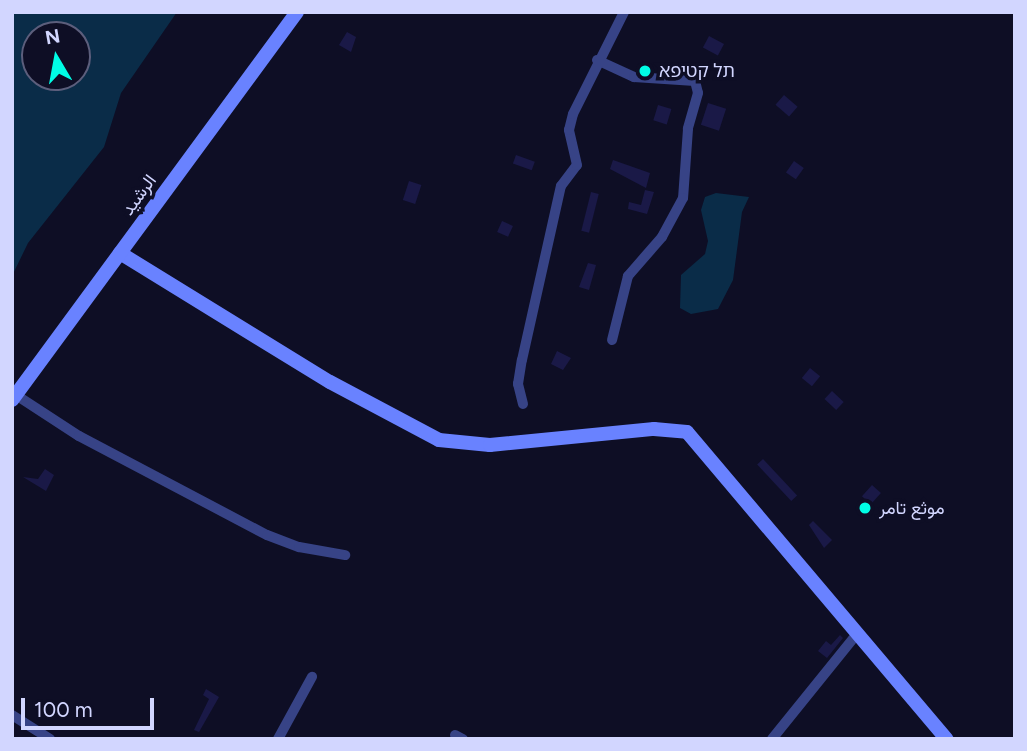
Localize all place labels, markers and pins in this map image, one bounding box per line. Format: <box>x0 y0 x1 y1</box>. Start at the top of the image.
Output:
place label: תל קטיפא <box>659 60 735 82</box>
marker: תל קטיפא <box>637 63 653 79</box>
place label: موثع تامر <box>879 497 945 519</box>
marker: موثع تامر <box>857 500 873 516</box>

